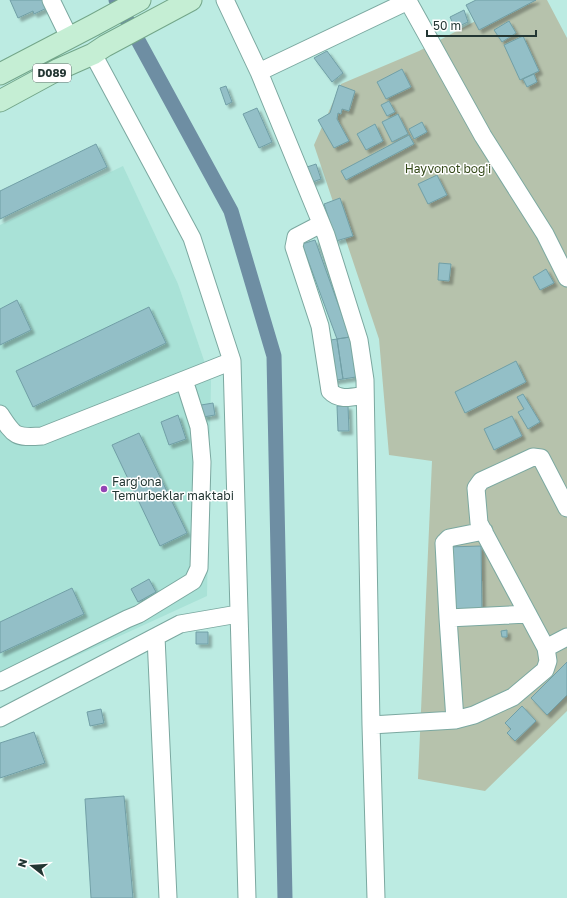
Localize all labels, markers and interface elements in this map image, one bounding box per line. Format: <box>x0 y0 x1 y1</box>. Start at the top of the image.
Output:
scale bar <box>427 12 536 38</box>
text: 50 m <box>433 18 461 33</box>
road number: D089 <box>33 64 71 82</box>
park label: Hayvonot bog'i <box>405 161 491 176</box>
place label: Farg'ona Temurbeklar maktabi <box>112 474 234 503</box>
marker: Farg'ona Temurbeklar maktabi <box>99 484 109 494</box>
north arrow <box>12 846 52 886</box>
text: N <box>15 857 29 869</box>

